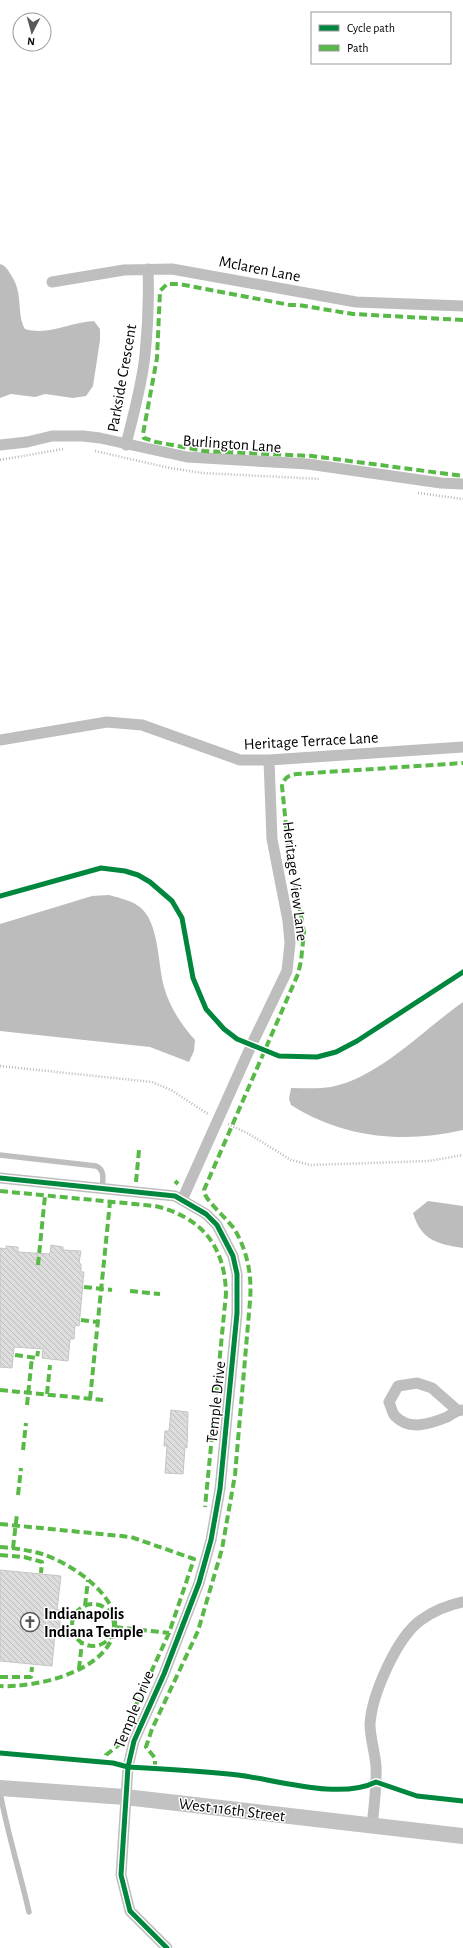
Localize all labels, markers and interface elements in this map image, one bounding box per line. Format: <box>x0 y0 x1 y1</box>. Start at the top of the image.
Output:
north arrow <box>12 12 52 52</box>
legend <box>311 12 451 64</box>
text: Cycle path <box>347 22 395 35</box>
text: N <box>27 36 35 47</box>
text: Path <box>347 42 369 54</box>
street label: Mclaren Lane <box>218 253 302 285</box>
street label: Parkside Crescent <box>105 323 139 433</box>
street label: Burlington Lane <box>182 433 282 455</box>
street label: Heritage Terrace Lane <box>243 729 379 753</box>
street label: Heritage View Lane <box>280 820 310 942</box>
street label: Temple Drive <box>204 1360 228 1444</box>
place label: Indianapolis Indiana Temple <box>44 1606 144 1640</box>
church icon: Indianapolis Indiana Temple <box>19 1611 41 1633</box>
street label: Temple Drive <box>111 1668 157 1751</box>
street label: West 116th Street <box>178 1796 286 1824</box>

